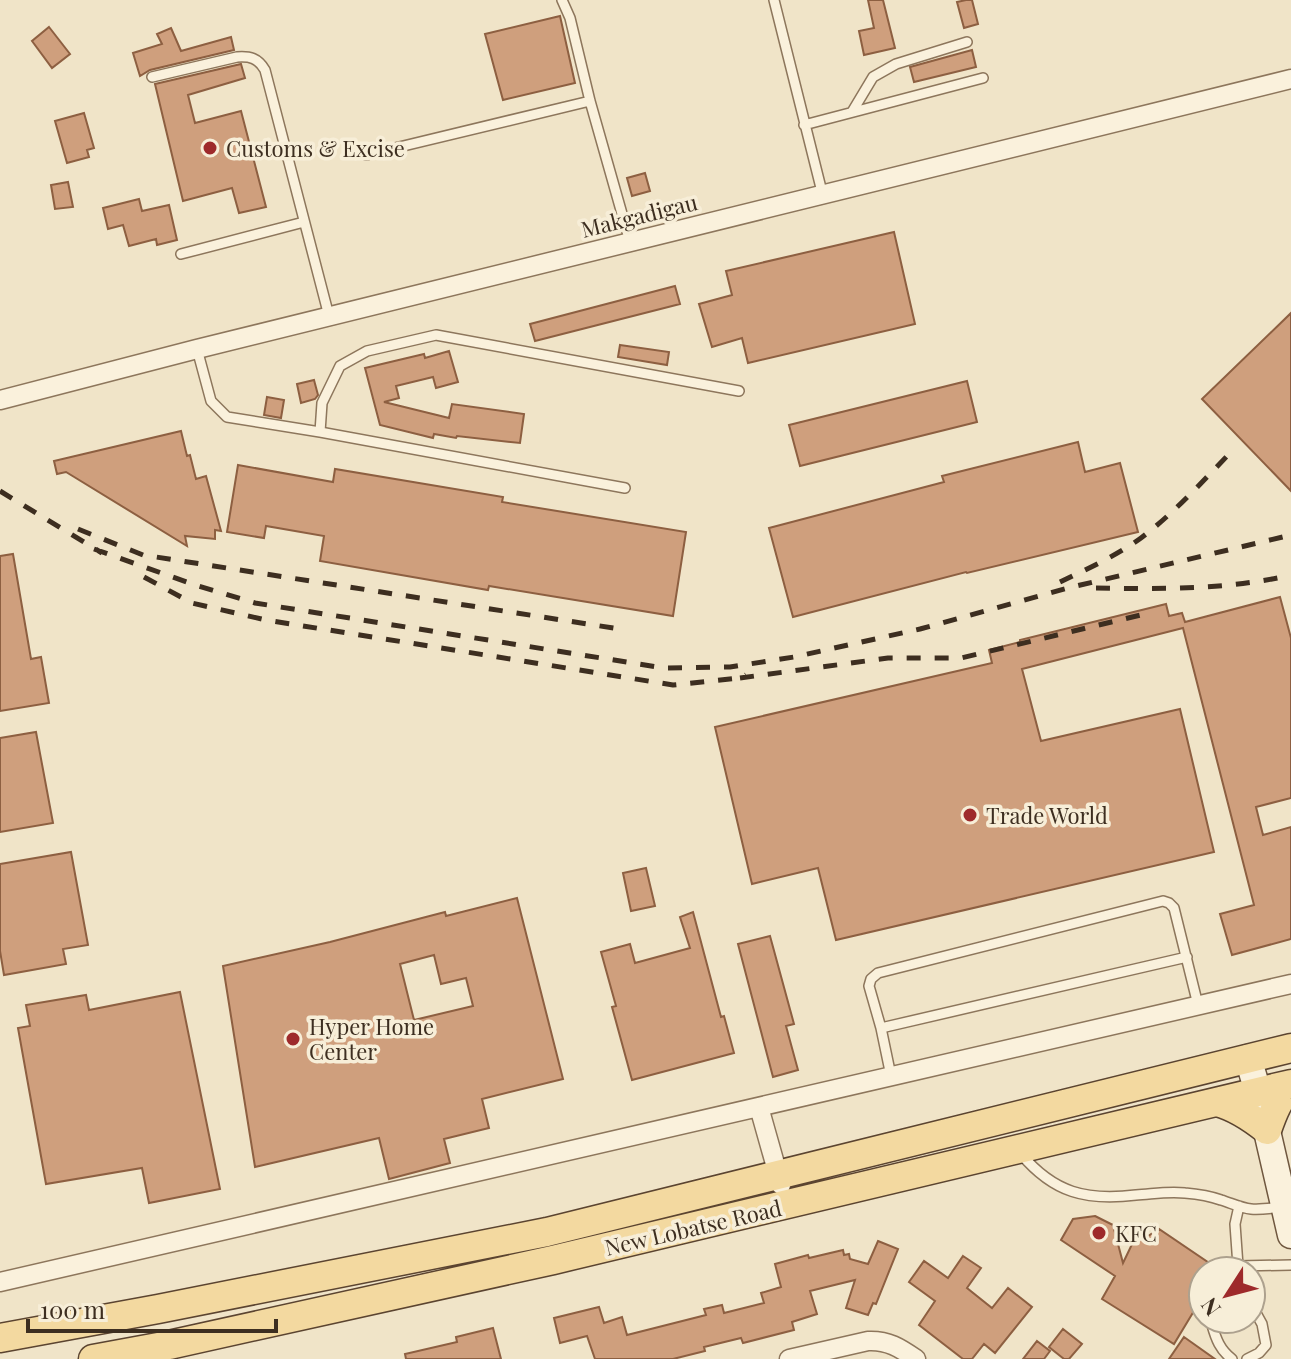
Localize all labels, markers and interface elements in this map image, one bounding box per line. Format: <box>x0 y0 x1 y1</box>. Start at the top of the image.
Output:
place label: Customs & Excise <box>226 133 405 163</box>
marker: Customs & Excise <box>201 139 219 157</box>
street label: Makgadigau <box>578 186 700 244</box>
place label: Trade World <box>986 800 1108 830</box>
marker: Trade World <box>961 806 979 824</box>
place label: Hyper Home Center <box>309 1011 434 1066</box>
marker: Hyper Home Center <box>284 1030 302 1048</box>
street label: New Lobatse Road <box>602 1192 785 1262</box>
place label: KFC <box>1115 1218 1157 1248</box>
marker: KFC <box>1090 1224 1108 1242</box>
north arrow <box>1187 1255 1267 1335</box>
scale bar <box>28 1283 276 1333</box>
text: N <box>1193 1292 1227 1323</box>
text: 100 m <box>40 1293 105 1325</box>

